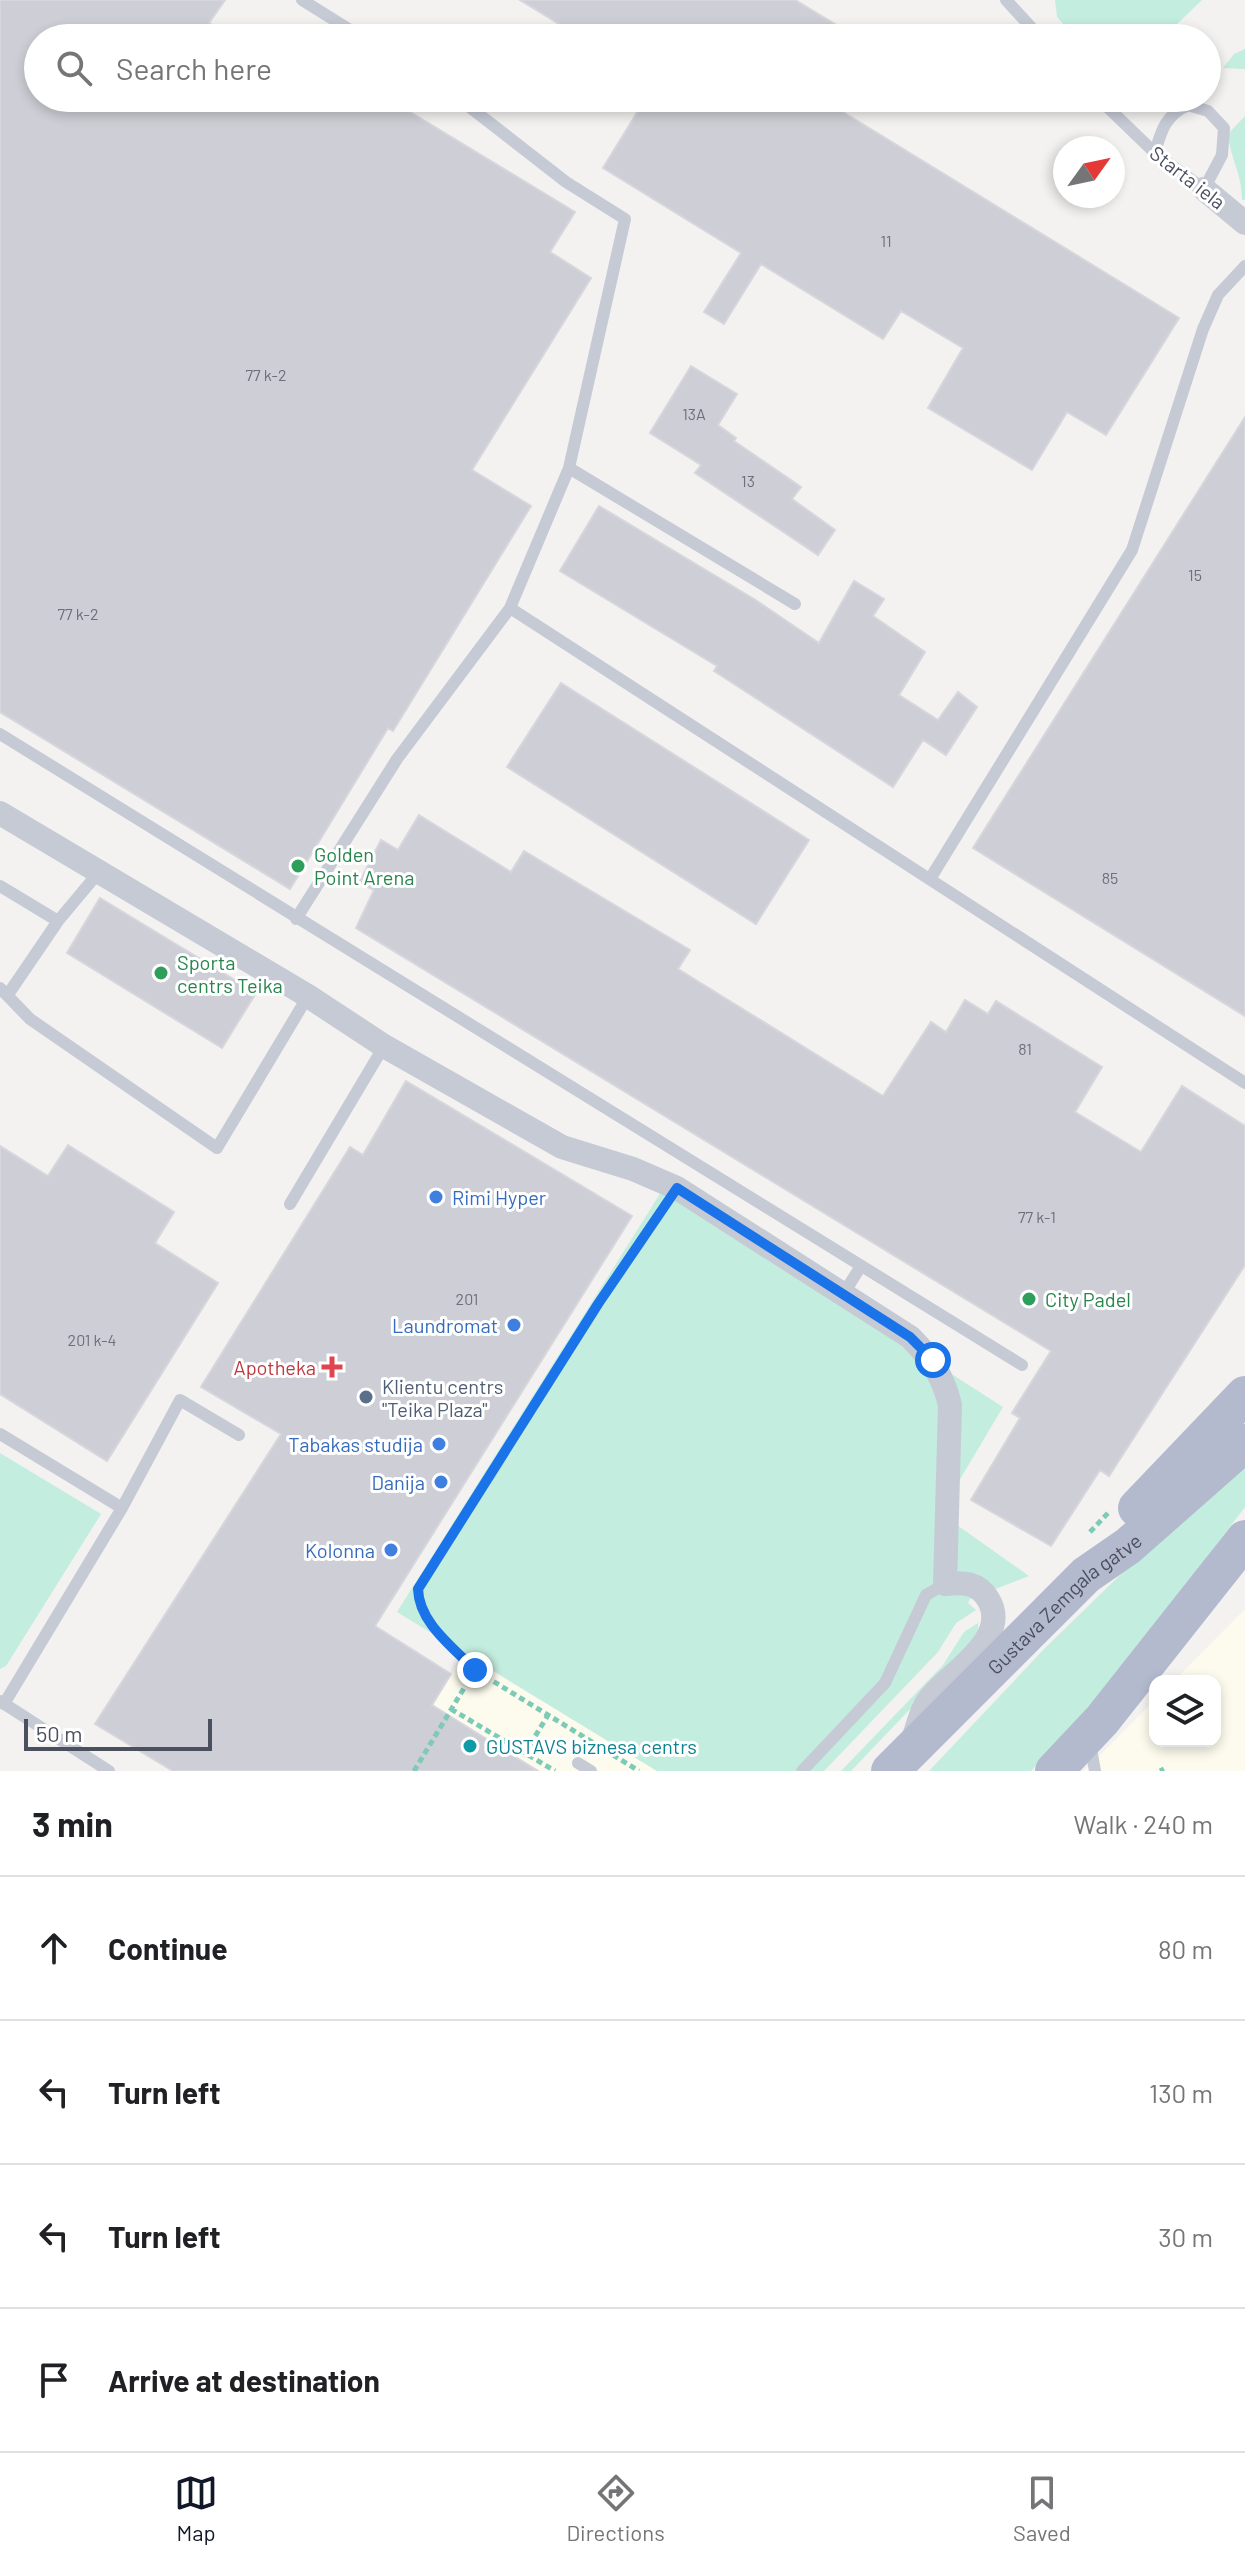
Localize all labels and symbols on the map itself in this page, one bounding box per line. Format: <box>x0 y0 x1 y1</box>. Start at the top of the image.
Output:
north arrow <box>1053 136 1125 208</box>
street label: Starta iela <box>1146 140 1230 214</box>
house number: 11 <box>880 231 892 250</box>
house number: 77 k-2 <box>246 365 286 384</box>
house number: 13A <box>682 404 706 423</box>
house number: 13 <box>741 471 755 490</box>
house number: 15 <box>1188 565 1202 584</box>
house number: 77 k-2 <box>58 604 98 623</box>
place label: Golden Point Arena <box>314 842 415 889</box>
marker: Golden Point Arena <box>289 857 307 875</box>
house number: 85 <box>1102 868 1118 887</box>
place label: Sporta centrs Teika <box>177 950 283 997</box>
marker: Sporta centrs Teika <box>152 964 170 982</box>
house number: 81 <box>1018 1039 1032 1058</box>
place label: Rimi Hyper <box>452 1185 546 1209</box>
marker: Rimi Hyper <box>427 1188 445 1206</box>
house number: 77 k-1 <box>1018 1207 1056 1226</box>
place label: City Padel <box>1045 1287 1131 1311</box>
house number: 201 <box>456 1289 478 1308</box>
marker: City Padel <box>1020 1290 1038 1308</box>
place label: Laundromat <box>392 1313 498 1337</box>
marker: Laundromat <box>505 1316 523 1334</box>
house number: 201 k-4 <box>68 1330 116 1349</box>
route start <box>915 1342 951 1378</box>
place label: Apotheka <box>234 1355 316 1379</box>
marker: Apotheka <box>323 1358 341 1376</box>
place label: Klientu centrs "Teika Plaza" <box>382 1374 503 1421</box>
marker: Klientu centrs "Teika Plaza" <box>357 1388 375 1406</box>
place label: Tabakas studija <box>288 1432 423 1456</box>
marker: Tabakas studija <box>430 1435 448 1453</box>
place label: Danija <box>372 1470 425 1494</box>
marker: Danija <box>432 1473 450 1491</box>
street label: Gustava Zemgala gatve <box>982 1528 1146 1679</box>
place label: Kolonna <box>305 1538 375 1562</box>
marker: Kolonna <box>382 1541 400 1559</box>
route end <box>457 1652 493 1688</box>
scale bar <box>24 1715 212 1751</box>
place label: GUSTAVS biznesa centrs <box>486 1734 697 1758</box>
marker: GUSTAVS biznesa centrs <box>461 1737 479 1755</box>

